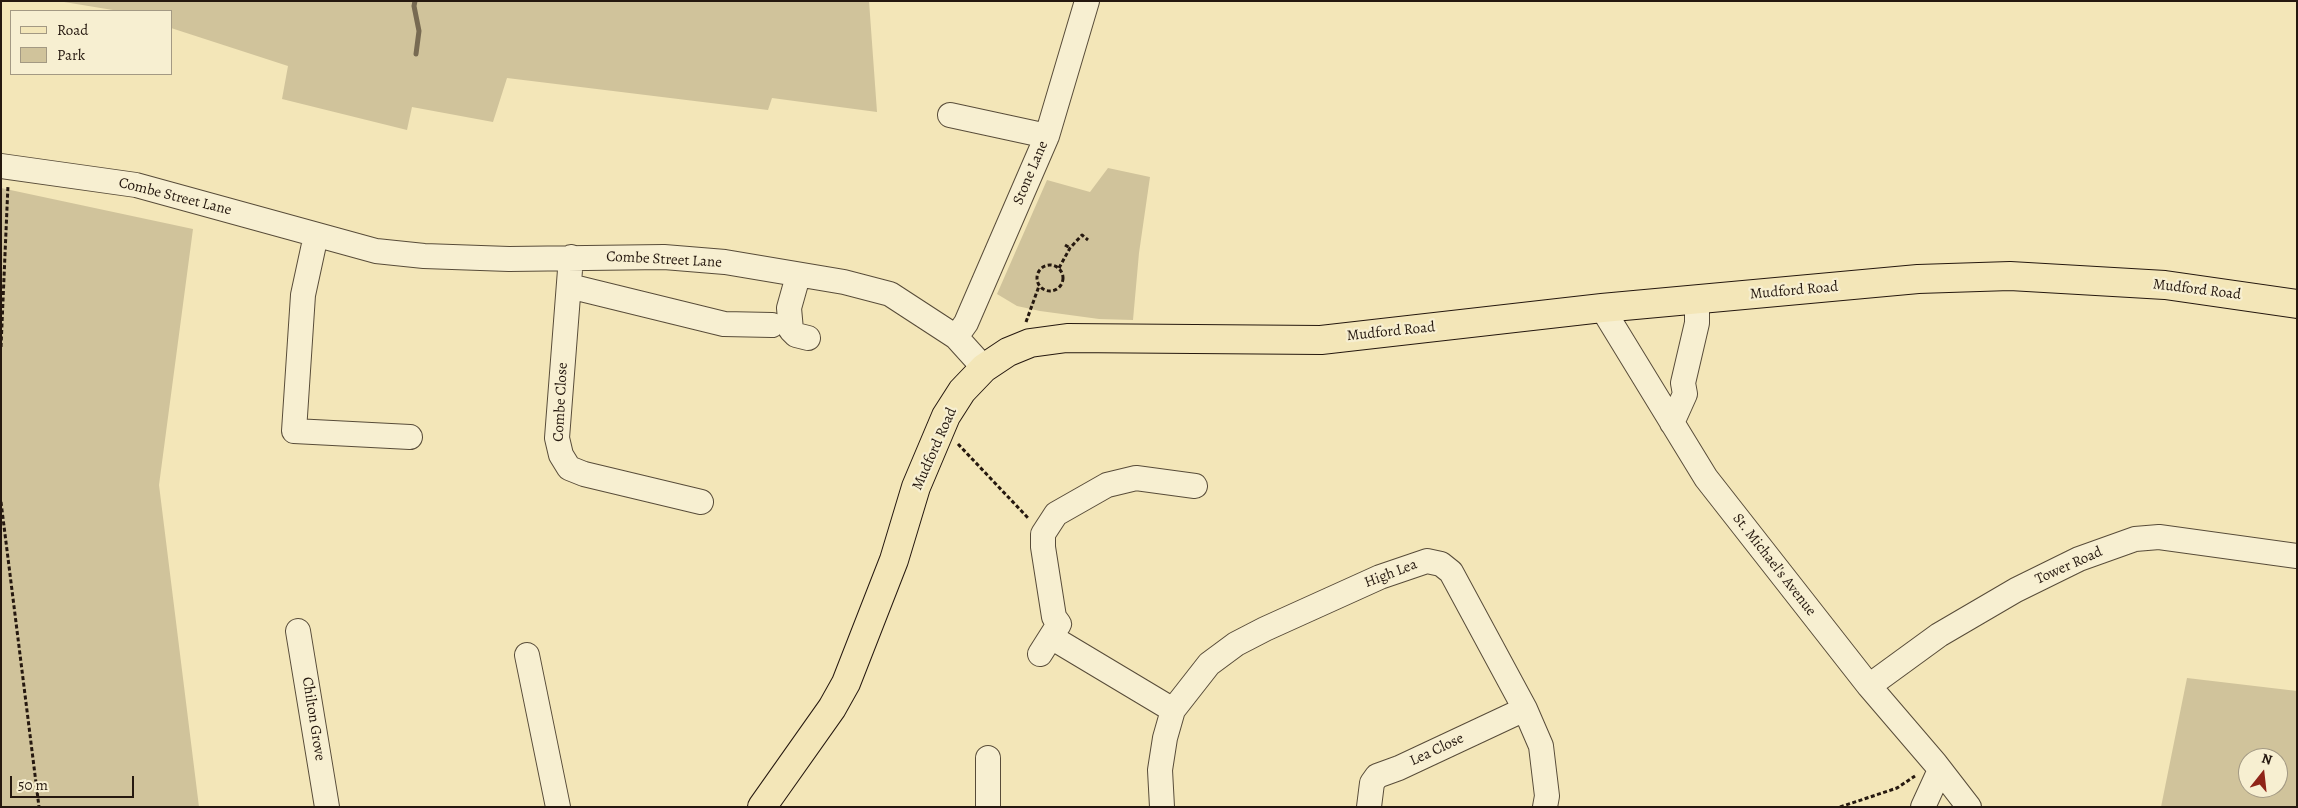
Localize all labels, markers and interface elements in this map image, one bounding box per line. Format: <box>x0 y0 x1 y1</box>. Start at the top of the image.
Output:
legend <box>10 10 172 75</box>
text: Road <box>57 20 88 40</box>
text: Park <box>57 45 85 65</box>
street label: Stone Lane <box>1009 138 1053 208</box>
street label: Combe Street Lane <box>117 174 233 220</box>
street label: Combe Street Lane <box>606 248 722 272</box>
street label: Mudford Road <box>2152 276 2242 304</box>
street label: Mudford Road <box>1749 278 1839 304</box>
street label: Mudford Road <box>1346 318 1436 346</box>
street label: Combe Close <box>550 362 572 442</box>
street label: Mudford Road <box>909 405 961 493</box>
street label: St. Michael's Avenue <box>1728 510 1820 620</box>
street label: Tower Road <box>2033 543 2105 589</box>
street label: High Lea <box>1362 556 1420 592</box>
street label: Chilton Grove <box>297 676 329 762</box>
street label: Lea Close <box>1407 730 1467 770</box>
north arrow <box>2238 748 2288 798</box>
text: N <box>2259 749 2275 770</box>
scale bar <box>12 766 136 798</box>
text: 50 m <box>18 775 48 795</box>

